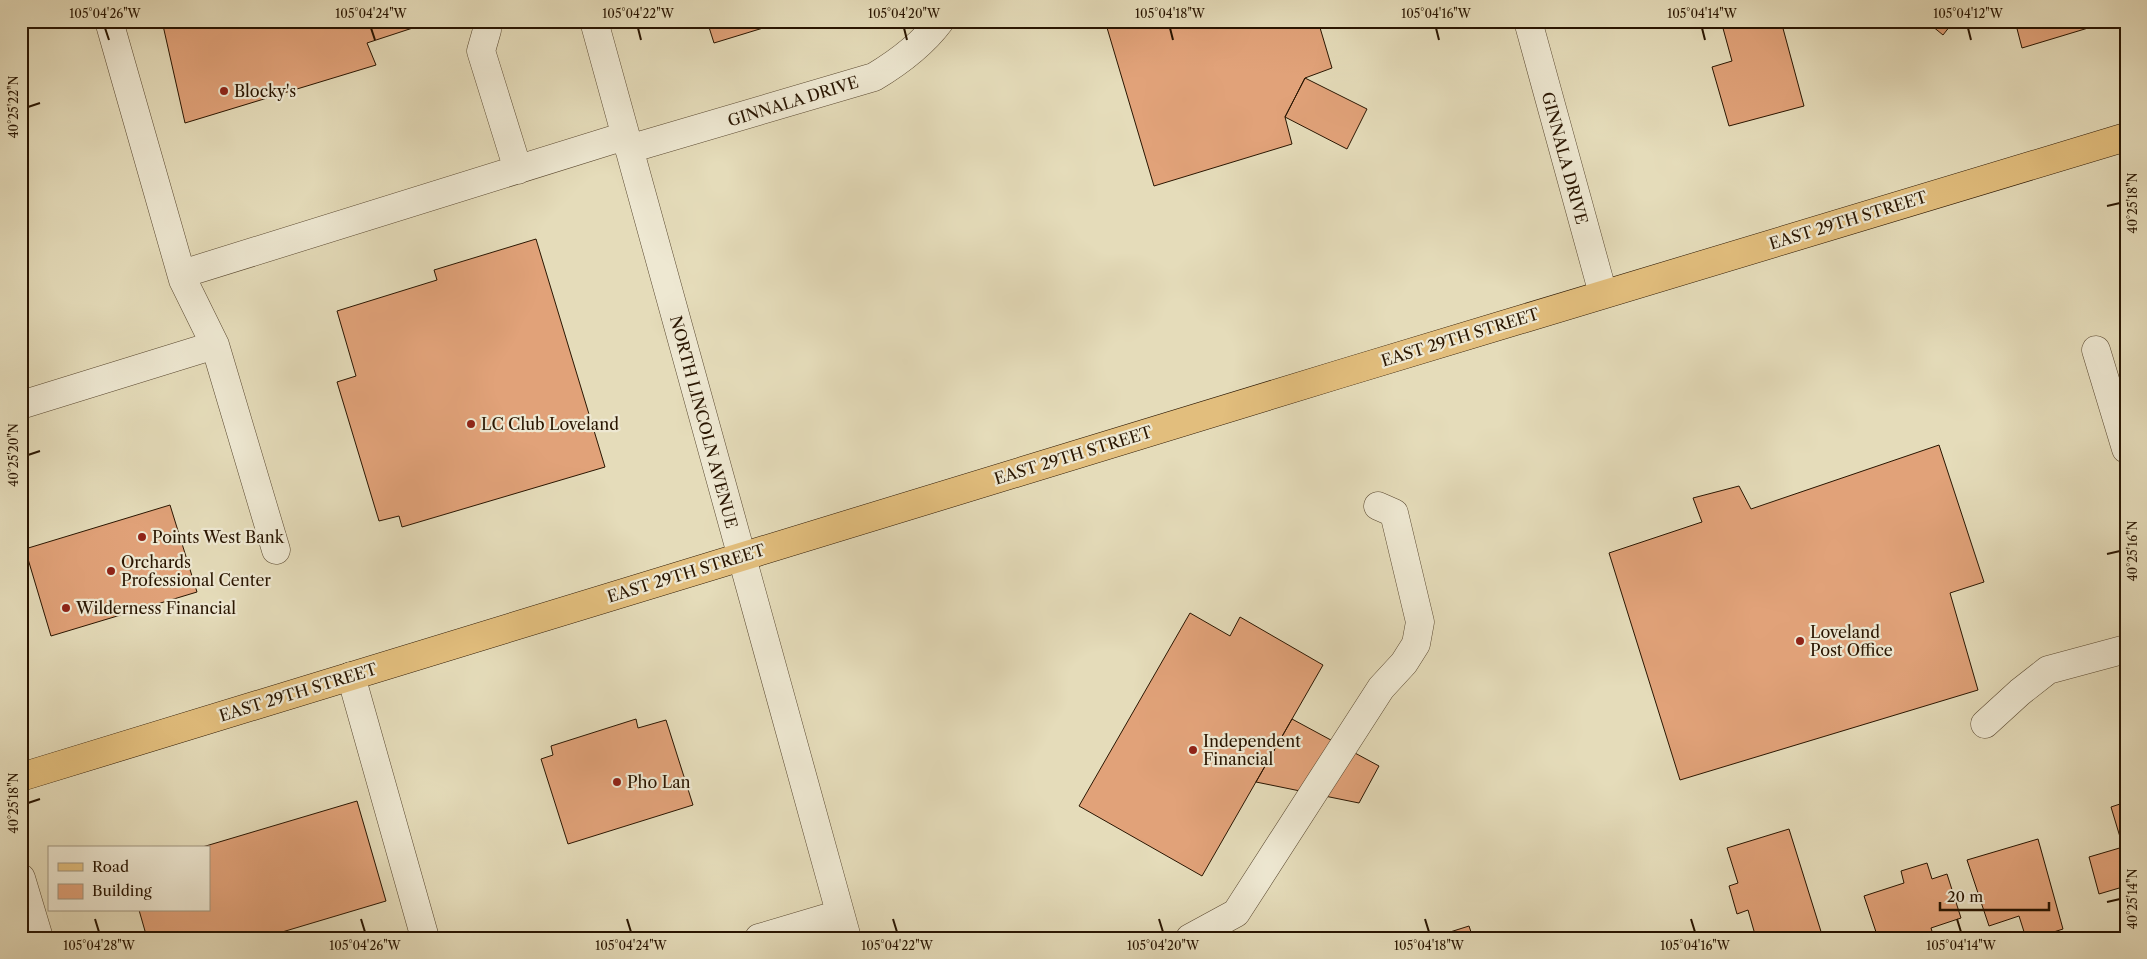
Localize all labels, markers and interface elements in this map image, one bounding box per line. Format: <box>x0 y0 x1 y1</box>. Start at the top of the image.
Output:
text: 105°04'26"W <box>69 6 142 21</box>
text: 105°04'24"W <box>335 6 408 21</box>
text: 105°04'22"W <box>602 6 675 21</box>
text: 105°04'20"W <box>868 6 941 21</box>
text: 105°04'18"W <box>1135 6 1206 21</box>
text: 105°04'16"W <box>1401 6 1472 21</box>
text: 105°04'14"W <box>1667 6 1738 21</box>
text: 105°04'12"W <box>1933 6 2004 21</box>
street label: GINNALA DRIVE <box>725 72 861 130</box>
text: 40°25'22"N <box>6 76 21 138</box>
place label: Blocky's <box>234 81 296 101</box>
marker: Blocky's <box>218 85 230 97</box>
street label: GINNALA DRIVE <box>1538 90 1592 226</box>
text: 40°25'18"N <box>2125 172 2140 234</box>
street label: EAST 29TH STREET <box>1767 186 1929 254</box>
street label: EAST 29TH STREET <box>1379 303 1541 371</box>
street label: NORTH LINCOLN AVENUE <box>666 313 742 531</box>
place label: LC Club Loveland <box>481 414 619 434</box>
marker: LC Club Loveland <box>465 418 477 430</box>
street label: EAST 29TH STREET <box>992 421 1154 489</box>
text: 40°25'20"N <box>6 423 21 487</box>
text: 40°25'16"N <box>2125 521 2140 581</box>
place label: Points West Bank <box>152 527 285 547</box>
marker: Points West Bank <box>136 531 148 543</box>
street label: EAST 29TH STREET <box>605 539 767 607</box>
place label: Orchards Professional Center <box>121 552 271 590</box>
marker: Orchards Professional Center <box>105 565 117 577</box>
place label: Wilderness Financial <box>75 598 236 618</box>
marker: Wilderness Financial <box>60 602 72 614</box>
place label: Loveland Post Office <box>1810 622 1893 660</box>
marker: Loveland Post Office <box>1794 635 1806 647</box>
street label: EAST 29TH STREET <box>217 658 379 726</box>
place label: Independent Financial <box>1203 731 1301 769</box>
marker: Independent Financial <box>1187 744 1199 756</box>
text: 40°25'18"N <box>6 772 21 834</box>
place label: Pho Lan <box>627 772 691 792</box>
marker: Pho Lan <box>611 776 623 788</box>
legend <box>48 846 210 912</box>
text: Road <box>92 857 129 876</box>
text: 40°25'14"N <box>2125 869 2140 929</box>
scale bar <box>1940 879 2048 911</box>
text: Building <box>92 881 152 900</box>
text: 20 m <box>1947 887 1983 906</box>
text: 105°04'28"W <box>63 938 136 953</box>
text: 105°04'26"W <box>329 938 402 953</box>
text: 105°04'24"W <box>595 938 668 953</box>
text: 105°04'22"W <box>861 938 934 953</box>
text: 105°04'20"W <box>1127 938 1200 953</box>
text: 105°04'18"W <box>1394 938 1465 953</box>
text: 105°04'16"W <box>1660 938 1731 953</box>
text: 105°04'14"W <box>1926 938 1997 953</box>

